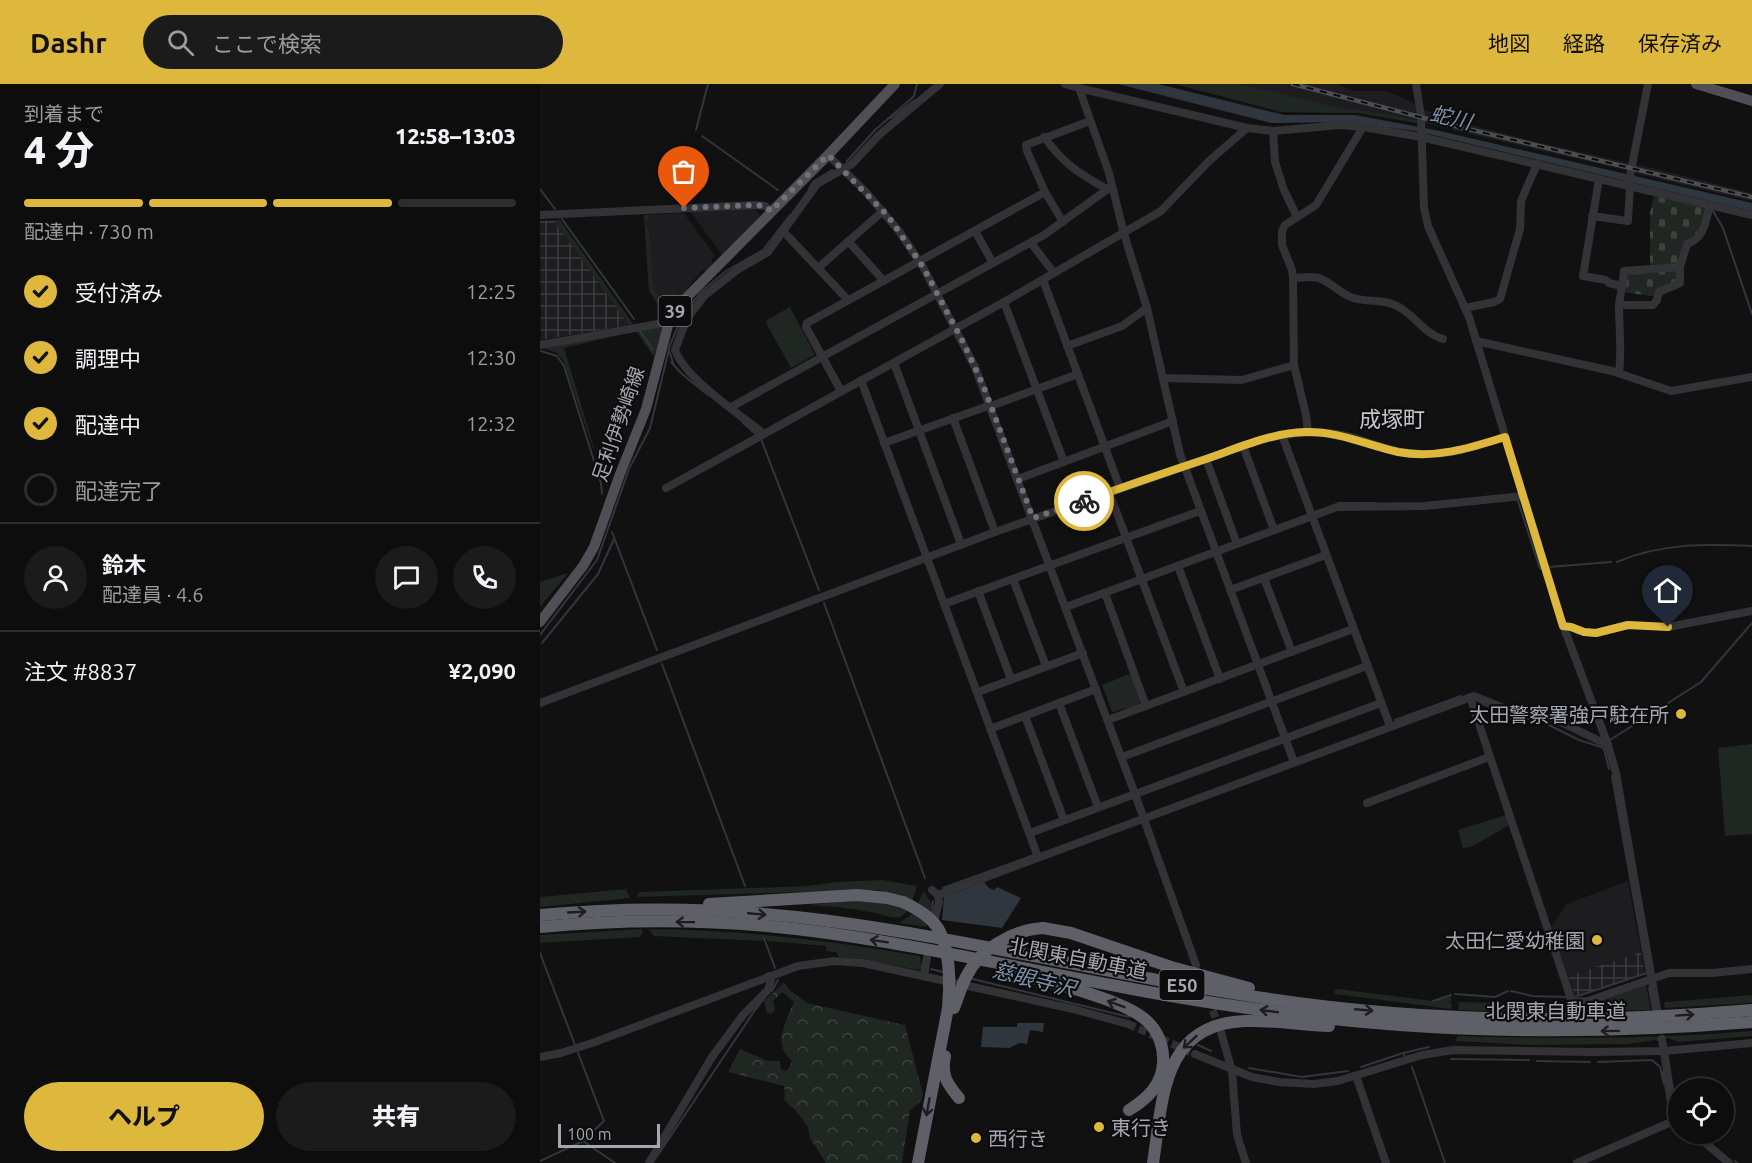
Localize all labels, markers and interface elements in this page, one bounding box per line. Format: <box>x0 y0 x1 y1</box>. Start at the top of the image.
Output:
search box <box>143 15 563 69</box>
icon: search <box>164 26 197 59</box>
text: Dashr <box>30 27 107 58</box>
text: ここで検索 <box>212 31 322 56</box>
text: 地図 <box>1488 31 1530 55</box>
text: 経路 <box>1563 31 1605 55</box>
text: 保存済み <box>1638 31 1722 55</box>
water label: 蛇川 <box>1428 101 1476 134</box>
text: 到着まで <box>24 102 104 125</box>
text: 12:58–13:03 <box>395 123 516 148</box>
text: 4 分 <box>24 128 94 171</box>
pin <box>658 146 709 208</box>
icon: bag <box>667 155 700 188</box>
text: 配達中 · 730 m <box>24 220 154 243</box>
icon: check <box>24 275 57 308</box>
text: 受付済み <box>75 280 163 305</box>
text: 12:25 <box>466 280 516 303</box>
road number: 39 <box>658 296 692 326</box>
icon: check <box>24 341 57 374</box>
text: 調理中 <box>75 346 141 371</box>
text: 12:30 <box>466 346 516 369</box>
street label: 足利伊勢崎線 <box>588 364 648 484</box>
district label: 成塚町 <box>1359 406 1425 431</box>
icon: check <box>24 407 57 440</box>
text: 配達中 <box>75 412 141 437</box>
text: 12:32 <box>466 412 516 435</box>
courier <box>1054 471 1114 531</box>
text: 配達完了 <box>75 478 163 503</box>
icon: bike <box>1068 485 1101 518</box>
button: person <box>24 546 87 609</box>
button: chat <box>375 546 438 609</box>
button: phone <box>453 546 516 609</box>
text: 鈴木 <box>102 552 146 577</box>
pin <box>1642 565 1693 627</box>
icon: home <box>1651 574 1684 607</box>
text: 配達員 · 4.6 <box>102 583 204 606</box>
text: ¥2,090 <box>449 658 516 683</box>
text: 注文 #8837 <box>24 659 137 684</box>
place label: 太田警察署強戸駐在所 <box>1469 703 1669 726</box>
marker: 太田警察署強戸駐在所 <box>1674 707 1688 721</box>
one-way arrow <box>567 907 587 918</box>
one-way arrow <box>747 909 767 920</box>
one-way arrow <box>676 916 696 928</box>
place label: 太田仁愛幼稚園 <box>1445 929 1585 952</box>
street label: 北関東自動車道 <box>1007 933 1149 983</box>
marker: 太田仁愛幼稚園 <box>1590 933 1604 947</box>
one-way arrow <box>870 935 890 946</box>
water label: 慈眼寺沢 <box>990 957 1081 1002</box>
road number: E50 <box>1160 970 1204 1000</box>
one-way arrow <box>1108 998 1126 1009</box>
street label: 北関東自動車道 <box>1486 999 1626 1022</box>
one-way arrow <box>1259 1005 1279 1016</box>
one-way arrow <box>1354 1005 1374 1016</box>
one-way arrow <box>1674 1010 1694 1021</box>
one-way arrow <box>1600 1025 1620 1036</box>
one-way arrow <box>1183 1035 1198 1049</box>
map controls <box>1668 1078 1734 1144</box>
button: locate <box>1668 1078 1734 1144</box>
button: ヘルプ <box>24 1082 264 1151</box>
button: 共有 <box>276 1082 516 1151</box>
one-way arrow <box>922 1097 933 1116</box>
place label: 東行き <box>1111 1116 1171 1139</box>
marker: 東行き <box>1092 1120 1106 1134</box>
scale bar <box>558 1121 660 1148</box>
text: 100 m <box>567 1125 612 1143</box>
place label: 西行き <box>988 1127 1048 1150</box>
marker: 西行き <box>969 1131 983 1145</box>

